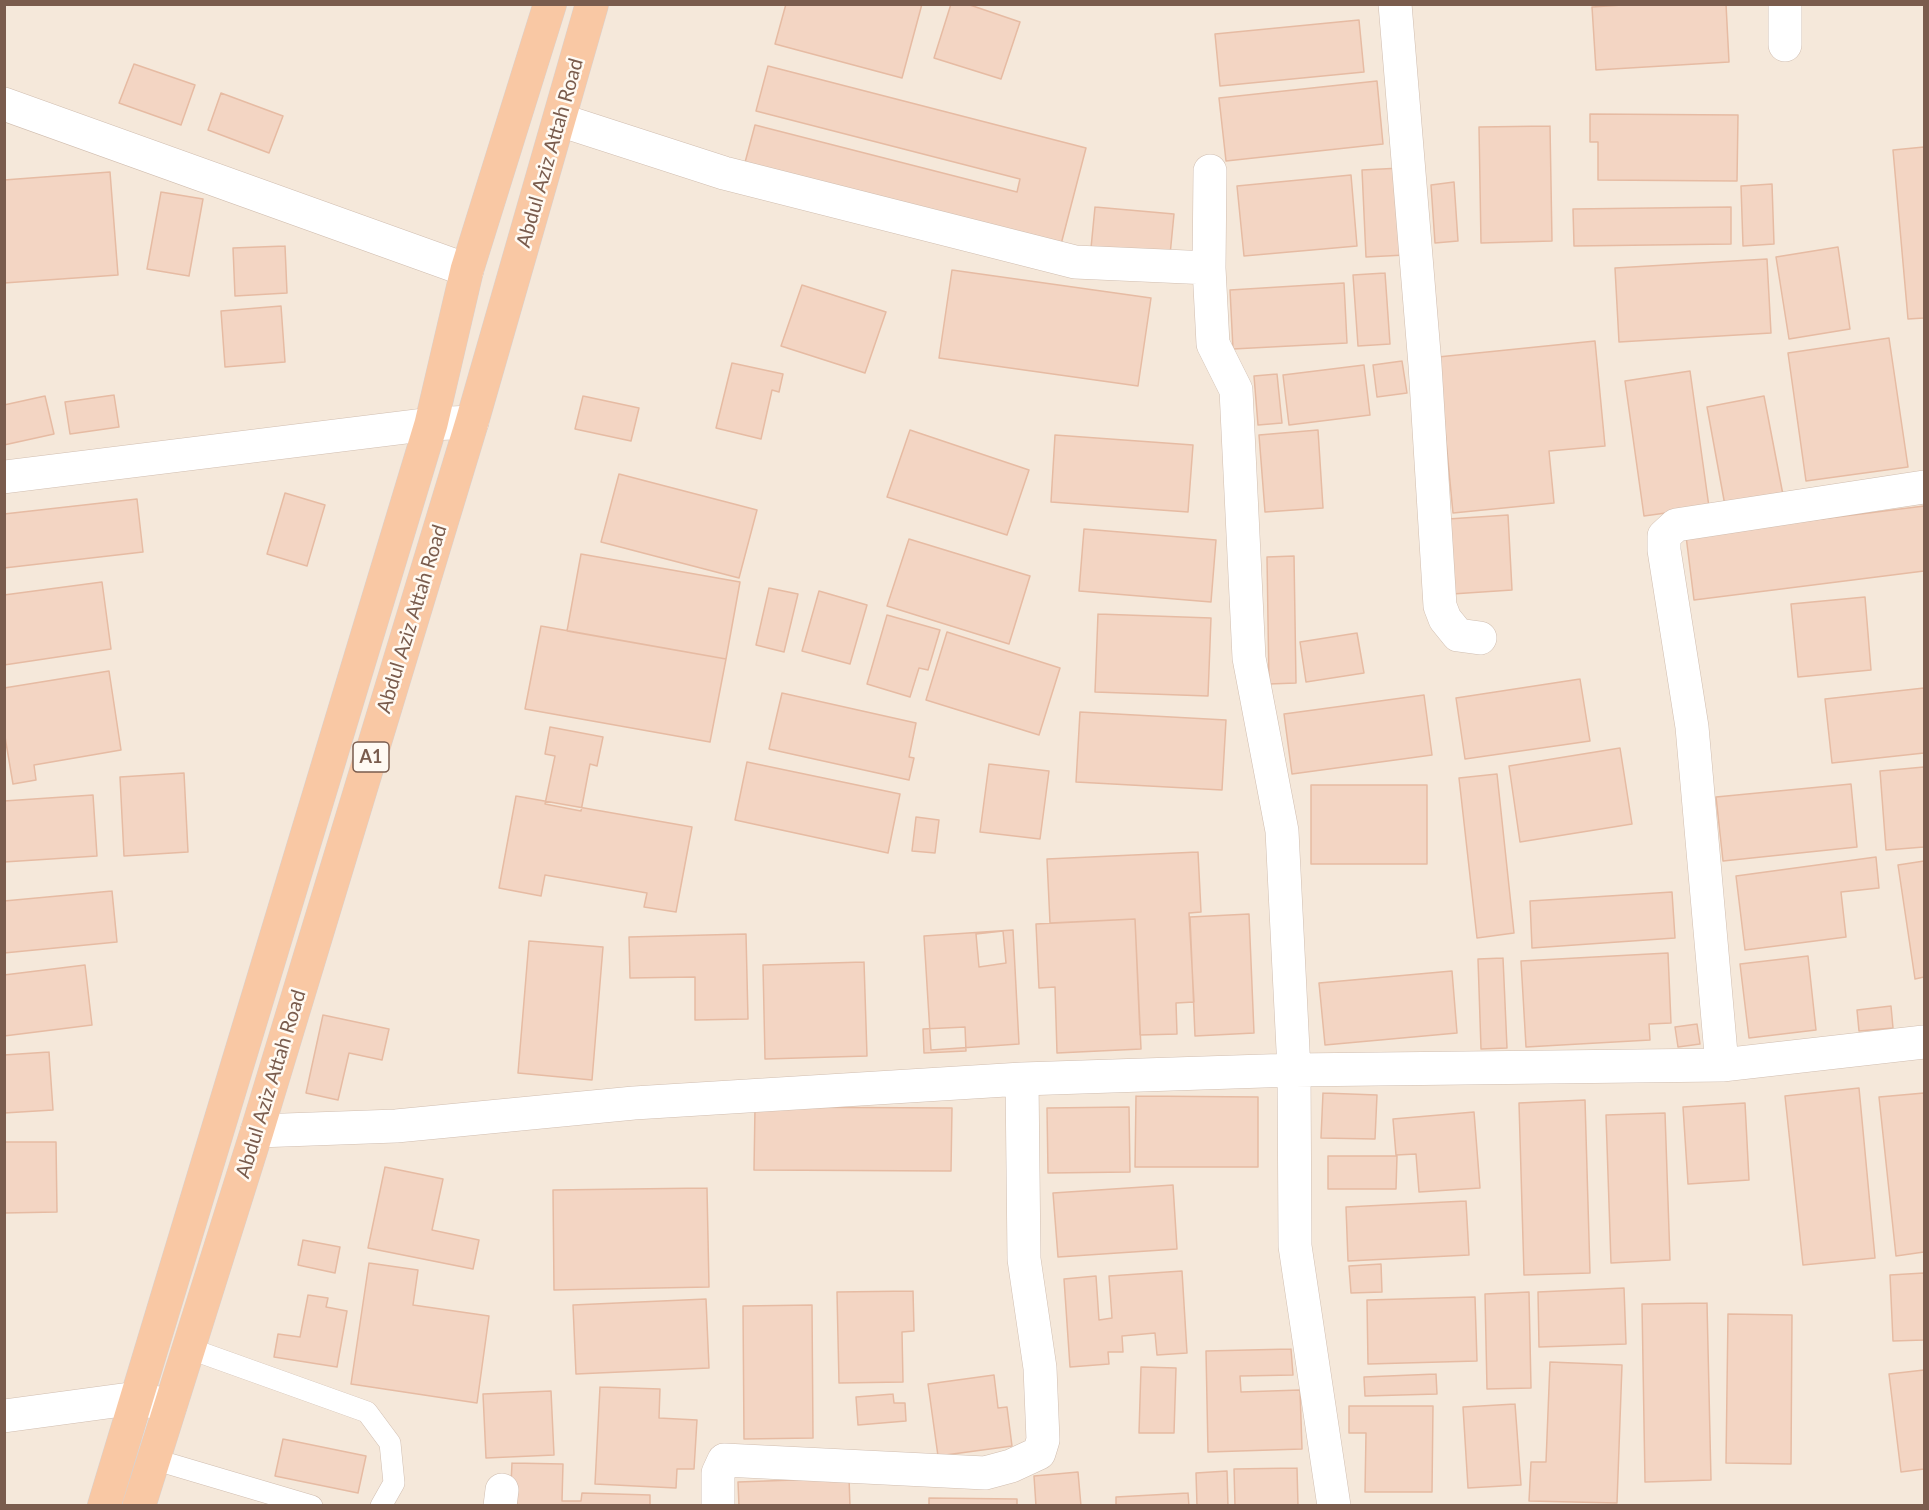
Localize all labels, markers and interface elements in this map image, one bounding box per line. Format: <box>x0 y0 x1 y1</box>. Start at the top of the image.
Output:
street label: Abdul Aziz Attah Road <box>512 56 588 250</box>
street label: Abdul Aziz Attah Road <box>372 522 452 716</box>
road number: A1 <box>353 742 389 772</box>
street label: Abdul Aziz Attah Road <box>231 987 311 1181</box>

